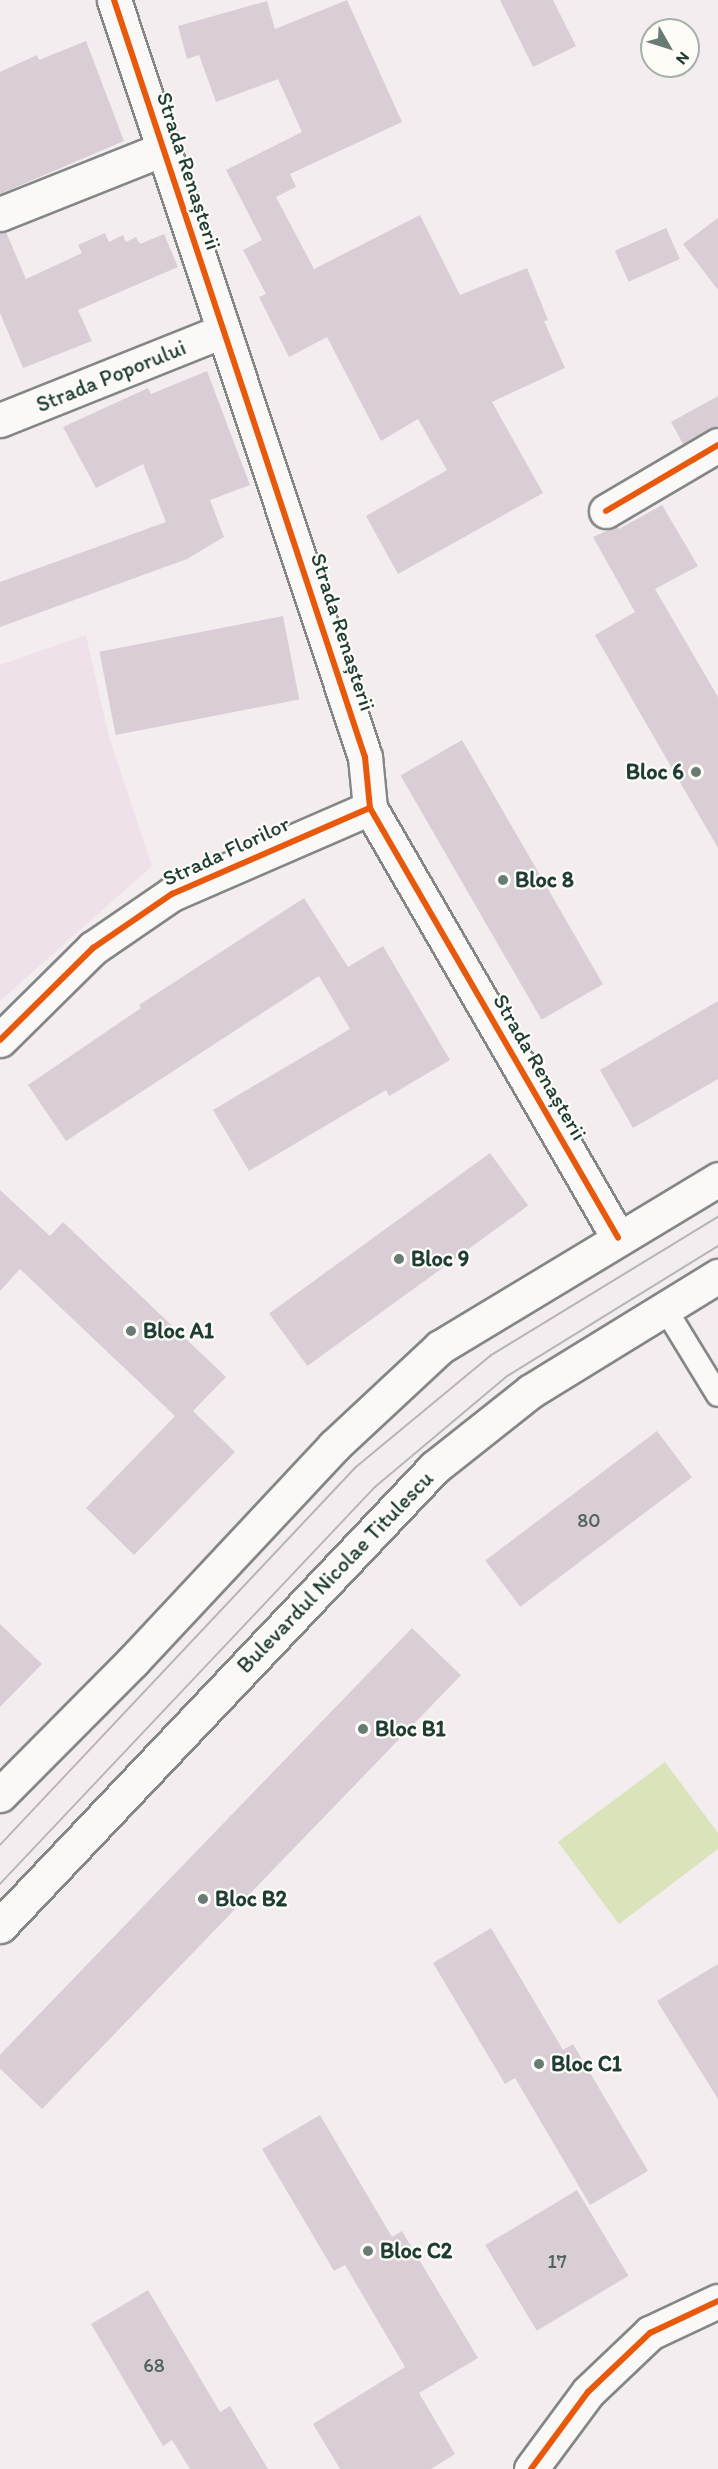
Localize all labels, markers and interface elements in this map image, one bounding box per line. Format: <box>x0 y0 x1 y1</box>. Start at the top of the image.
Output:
north arrow <box>640 18 700 78</box>
text: N <box>672 48 694 69</box>
street label: Strada Renașterii <box>151 89 227 253</box>
street label: Strada Poporului <box>32 334 190 418</box>
street label: Strada Renașterii <box>305 550 381 714</box>
place label: Bloc 6 <box>626 759 684 785</box>
marker: Bloc 6 <box>689 765 703 779</box>
street label: Strada Florilor <box>158 810 294 892</box>
place label: Bloc 8 <box>515 867 574 893</box>
marker: Bloc 8 <box>496 873 510 887</box>
street label: Strada Renașterii <box>488 990 592 1144</box>
place label: Bloc 9 <box>411 1246 469 1272</box>
marker: Bloc 9 <box>392 1252 406 1266</box>
place label: Bloc A1 <box>143 1318 214 1344</box>
marker: Bloc A1 <box>124 1324 138 1338</box>
street label: Bulevardul Nicolae Titulescu <box>231 1465 439 1679</box>
house number: 80 <box>577 1508 601 1532</box>
place label: Bloc B1 <box>375 1716 446 1742</box>
marker: Bloc B1 <box>356 1722 370 1736</box>
place label: Bloc B2 <box>215 1886 287 1912</box>
marker: Bloc B2 <box>196 1892 210 1906</box>
place label: Bloc C1 <box>551 2051 622 2077</box>
marker: Bloc C1 <box>532 2057 546 2071</box>
place label: Bloc C2 <box>380 2238 452 2264</box>
marker: Bloc C2 <box>361 2244 375 2258</box>
house number: 17 <box>547 2249 567 2273</box>
house number: 68 <box>143 2353 165 2377</box>

